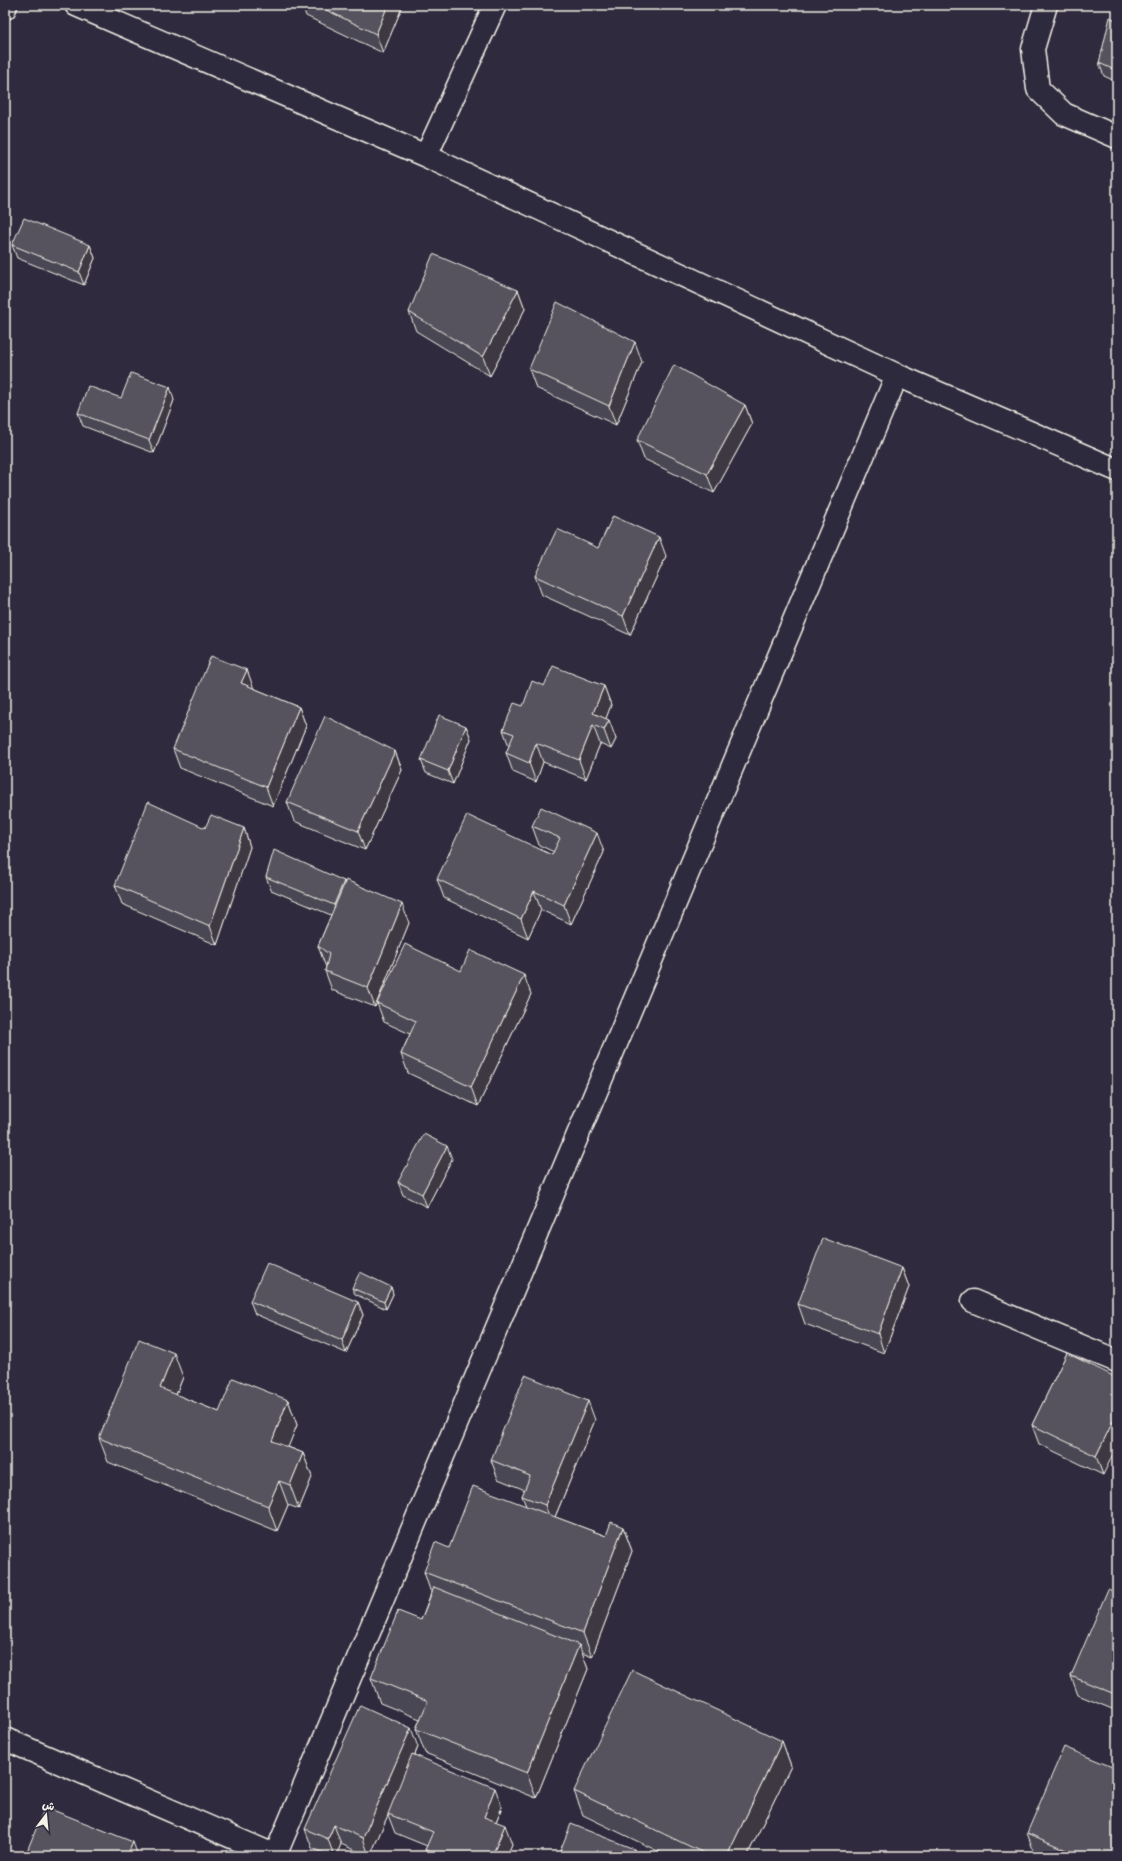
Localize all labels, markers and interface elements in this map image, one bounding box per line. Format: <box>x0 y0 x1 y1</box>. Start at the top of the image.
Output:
north arrow <box>26 1795 66 1835</box>
text: ش <box>41 1797 57 1814</box>

